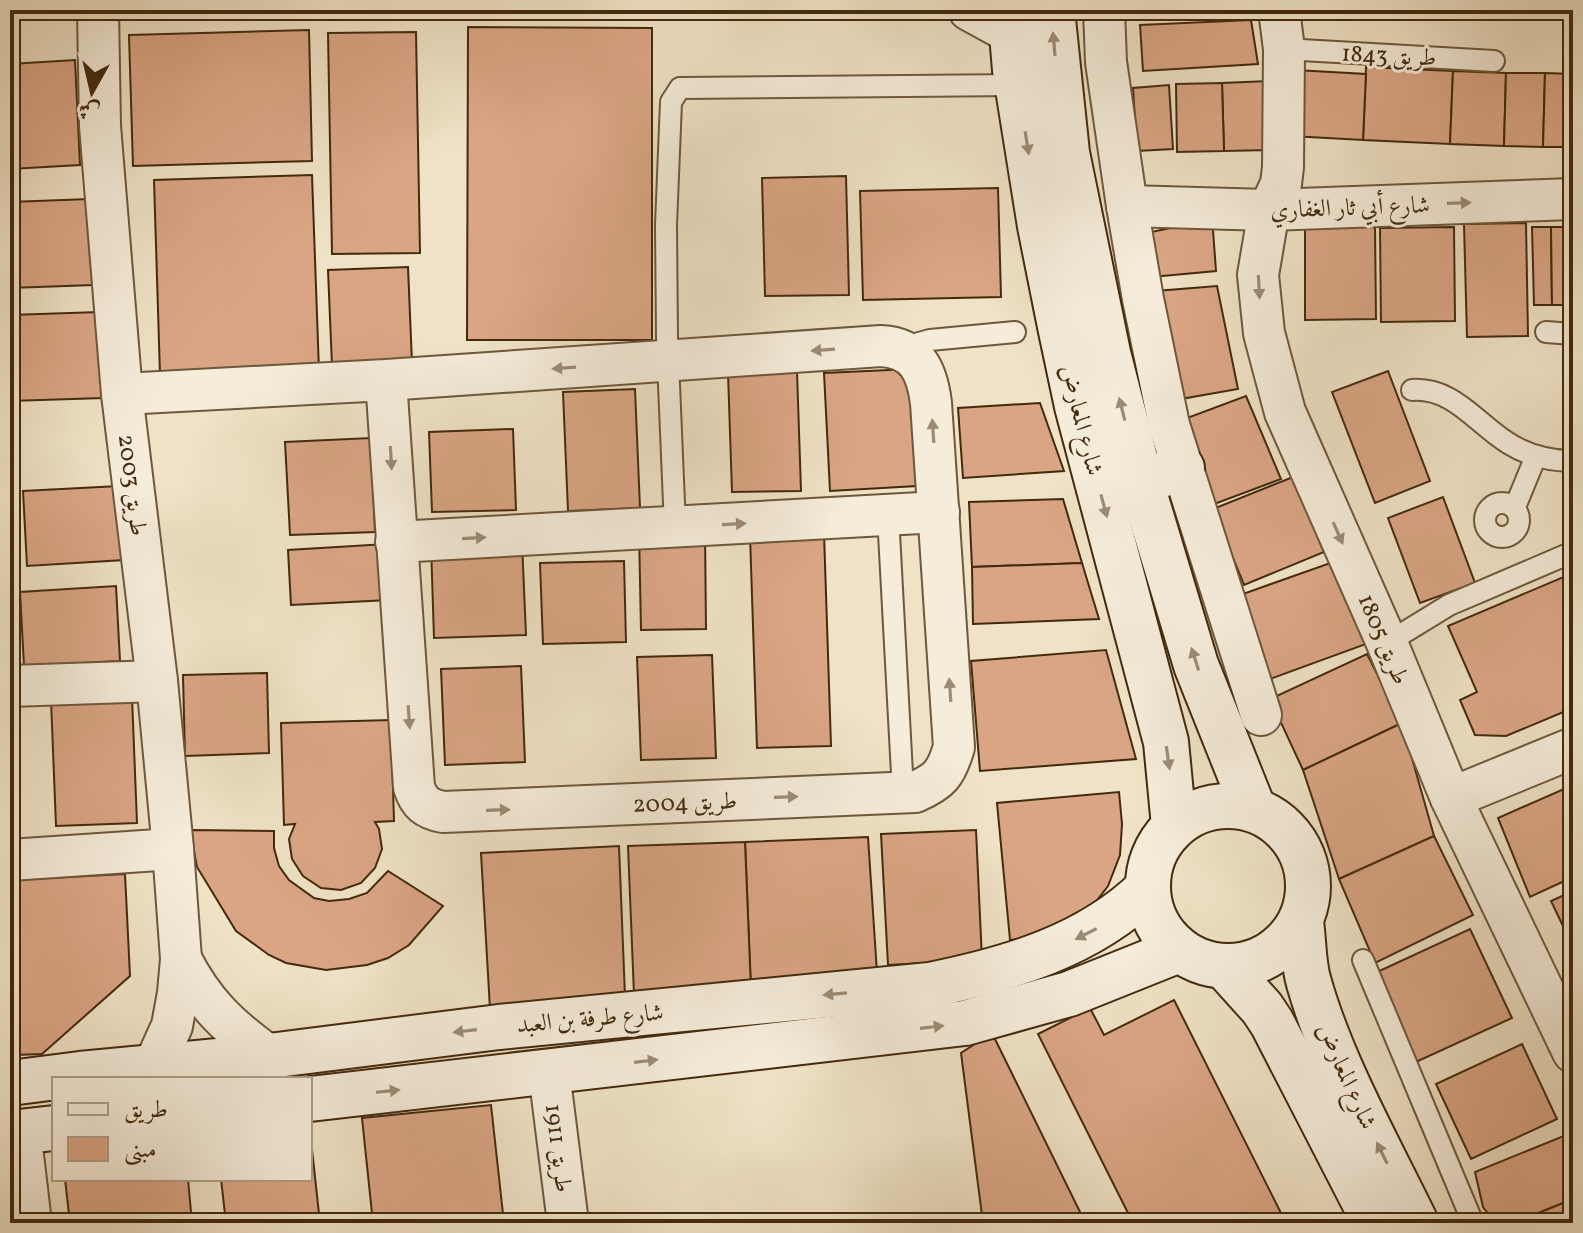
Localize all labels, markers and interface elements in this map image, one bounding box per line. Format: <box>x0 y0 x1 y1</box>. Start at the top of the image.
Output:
one-way arrow <box>1048 31 1061 56</box>
street label: طريق 1843 <box>1340 38 1437 76</box>
north arrow <box>52 52 132 132</box>
text: ش <box>77 92 103 126</box>
one-way arrow <box>1021 131 1034 156</box>
street label: شارع أبي ثار الغفاري <box>1270 187 1430 230</box>
one-way arrow <box>1447 197 1472 210</box>
one-way arrow <box>1253 275 1266 300</box>
one-way arrow <box>811 344 836 357</box>
street label: شارع المعارض <box>1049 361 1110 480</box>
one-way arrow <box>551 362 576 375</box>
one-way arrow <box>1115 397 1127 422</box>
one-way arrow <box>926 418 939 443</box>
street label: طريق 2003 <box>108 432 154 538</box>
one-way arrow <box>385 446 398 471</box>
one-way arrow <box>1098 495 1111 519</box>
one-way arrow <box>722 517 747 530</box>
one-way arrow <box>1332 521 1345 544</box>
one-way arrow <box>462 531 487 544</box>
street label: طريق 1805 <box>1348 589 1417 691</box>
one-way arrow <box>1188 646 1201 670</box>
one-way arrow <box>943 677 956 702</box>
one-way arrow <box>403 705 416 730</box>
one-way arrow <box>1162 746 1175 771</box>
street label: طريق 2004 <box>632 785 738 823</box>
one-way arrow <box>774 791 799 804</box>
one-way arrow <box>486 803 511 816</box>
one-way arrow <box>1074 928 1097 941</box>
one-way arrow <box>822 988 847 1001</box>
street label: شارع طرفة بن العبد <box>515 997 665 1044</box>
street label: شارع المعارض <box>1306 1018 1384 1136</box>
one-way arrow <box>920 1020 945 1033</box>
one-way arrow <box>452 1025 477 1038</box>
one-way arrow <box>634 1054 659 1067</box>
legend <box>52 1077 312 1181</box>
one-way arrow <box>375 1084 400 1097</box>
text: طريق <box>124 1094 168 1128</box>
street label: طريق 1911 <box>535 1102 579 1195</box>
text: مبنى <box>124 1134 157 1168</box>
one-way arrow <box>1375 1141 1389 1164</box>

